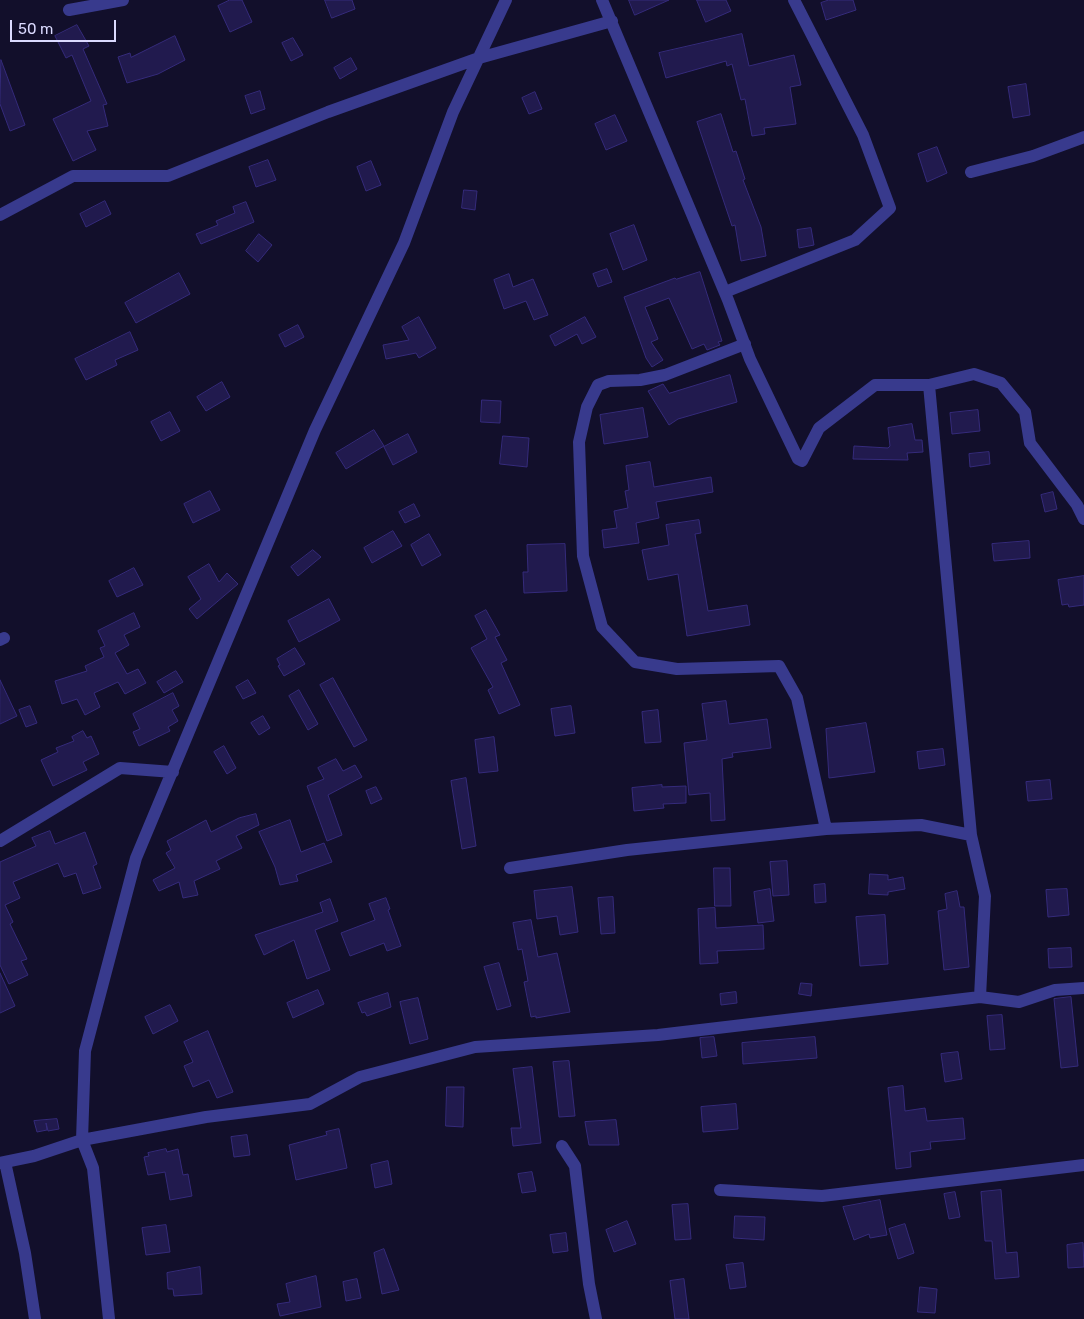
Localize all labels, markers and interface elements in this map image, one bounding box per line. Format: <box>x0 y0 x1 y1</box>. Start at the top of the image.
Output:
scale bar <box>12 10 119 42</box>
text: 50 m <box>18 20 53 38</box>

